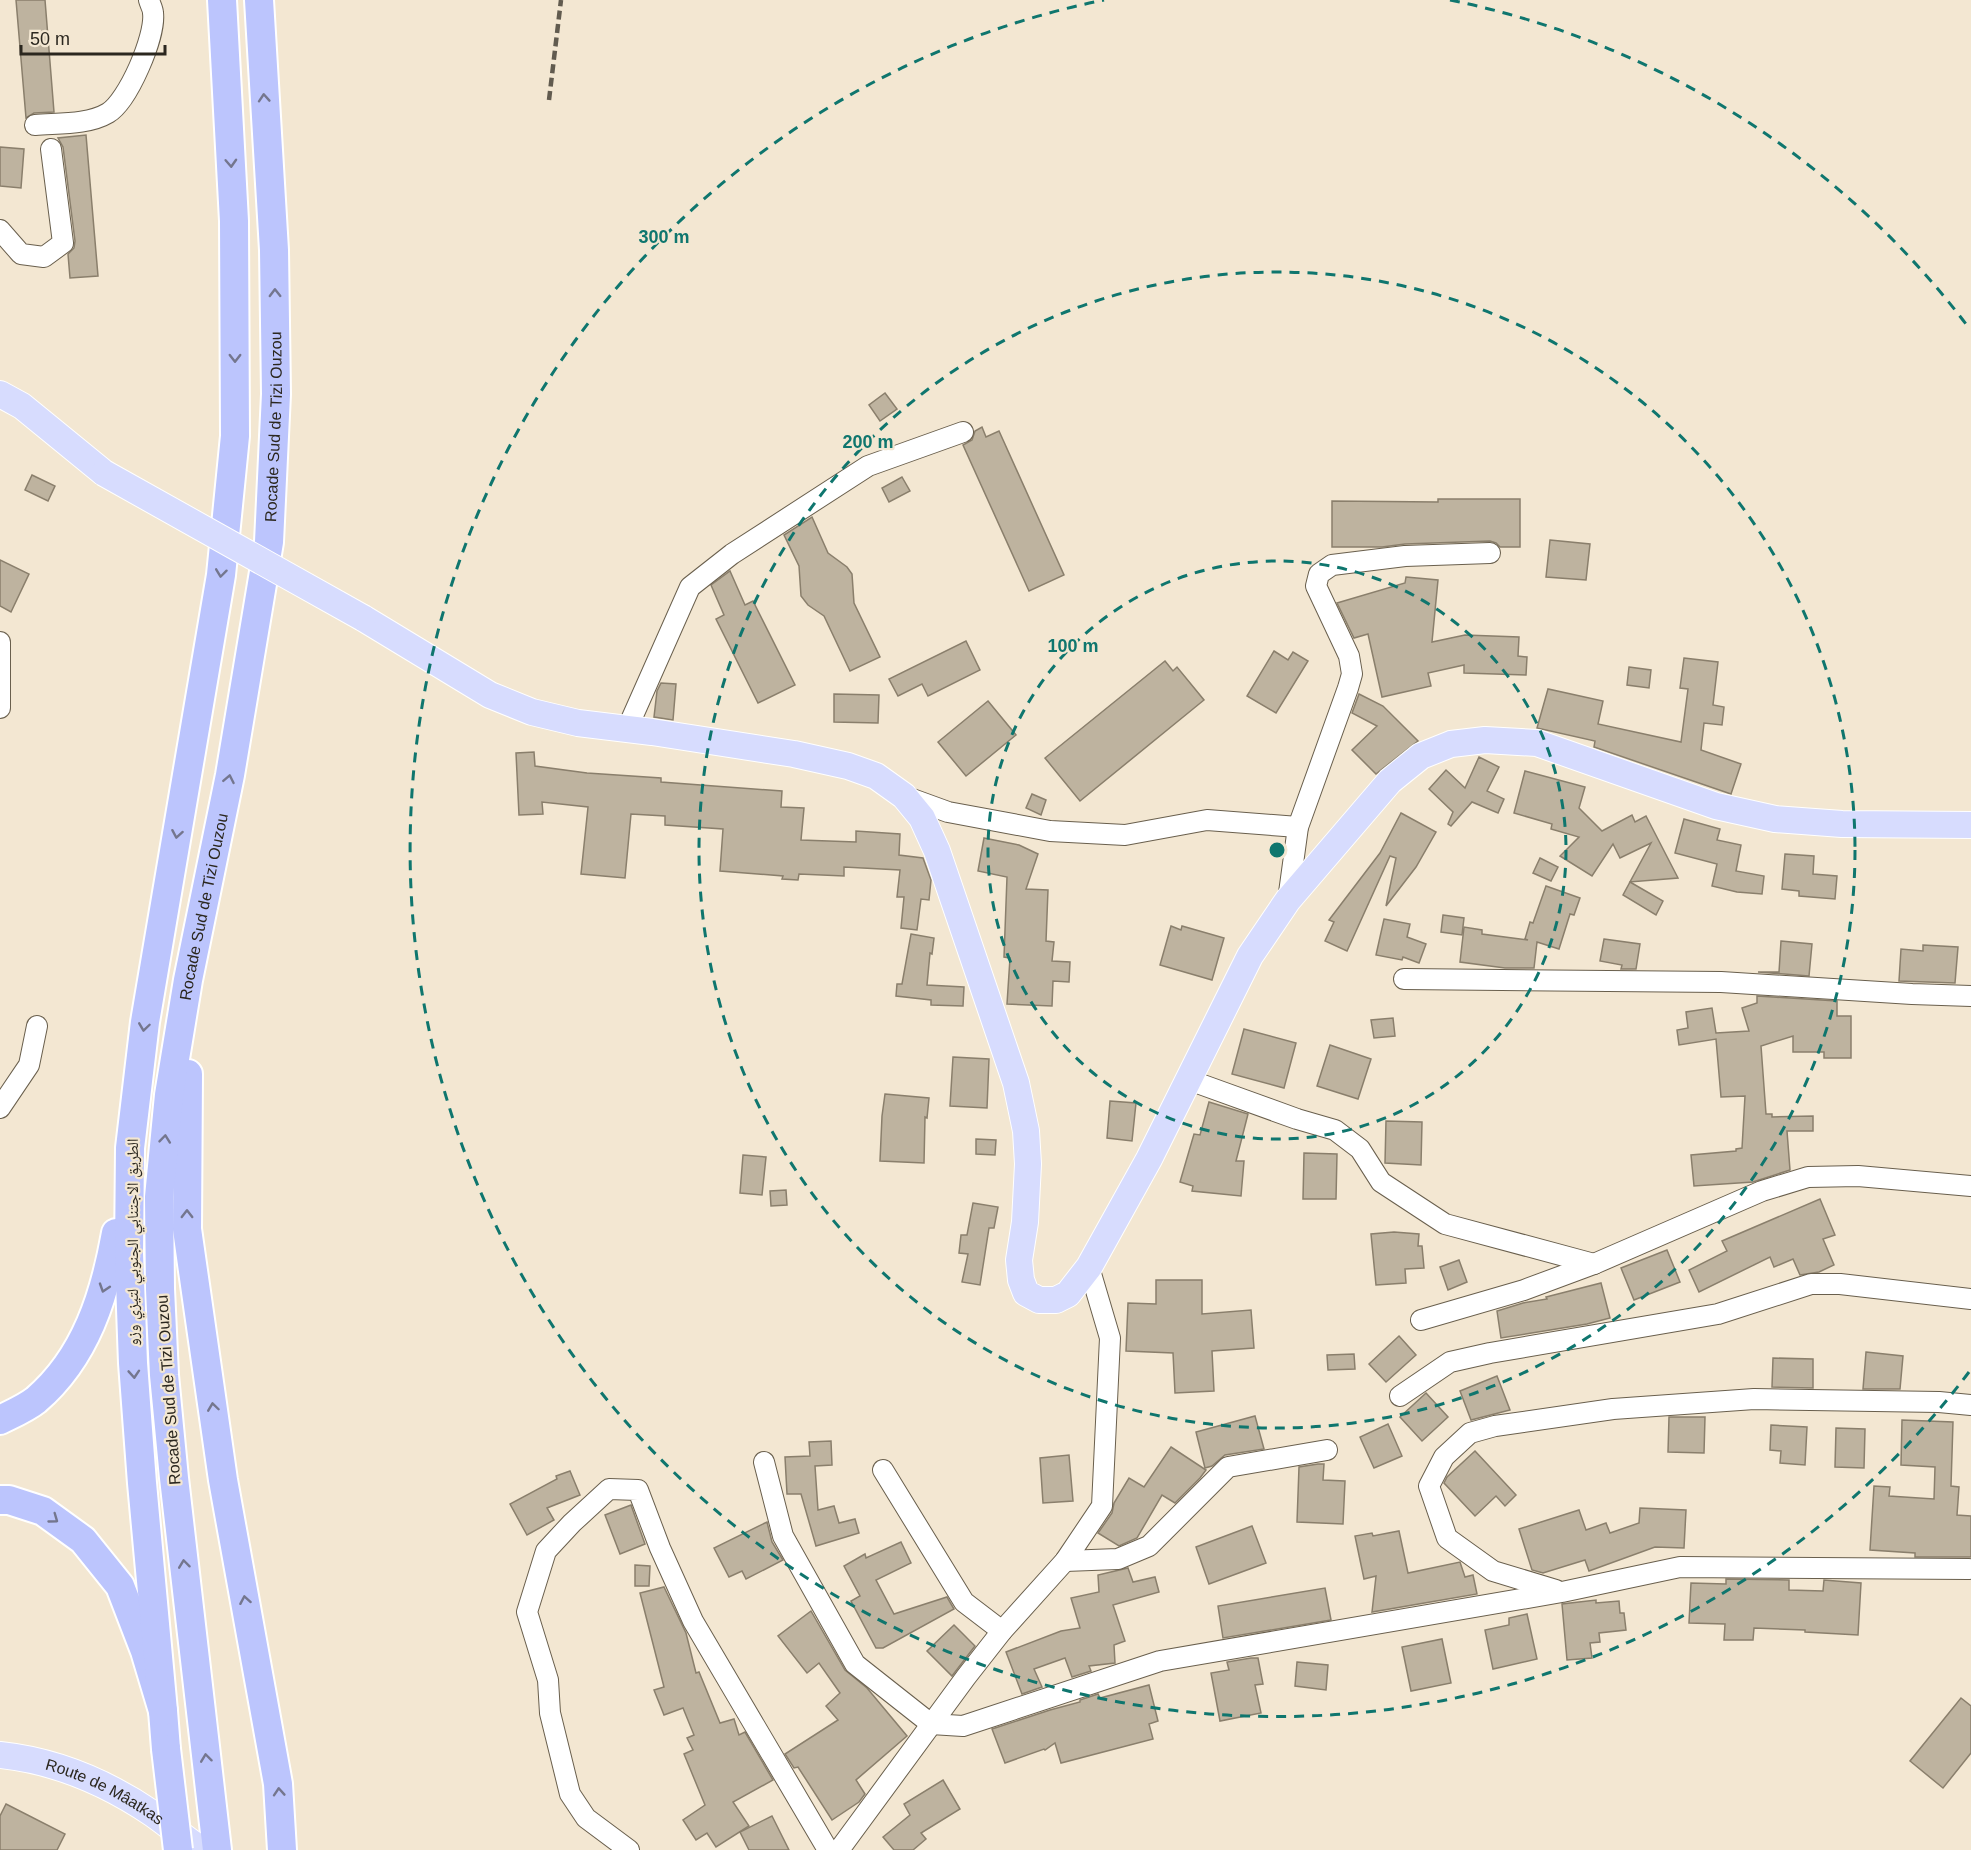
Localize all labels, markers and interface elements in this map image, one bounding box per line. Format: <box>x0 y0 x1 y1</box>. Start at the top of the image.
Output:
scale bar <box>21 18 165 56</box>
text: 50 m <box>30 29 70 49</box>
one-way arrow <box>258 94 271 103</box>
one-way arrow <box>224 159 237 168</box>
text: 300 m <box>638 227 690 247</box>
one-way arrow <box>268 289 281 298</box>
street label: Rocade Sud de Tizi Ouzou <box>262 331 285 522</box>
one-way arrow <box>229 354 241 363</box>
text: 200 m <box>842 432 894 452</box>
one-way arrow <box>215 569 227 578</box>
text: 100 m <box>1047 636 1099 656</box>
one-way arrow <box>222 774 235 784</box>
street label: Rocade Sud de Tizi Ouzou <box>177 812 231 1002</box>
one-way arrow <box>171 829 184 839</box>
centre of rings <box>1267 840 1287 860</box>
one-way arrow <box>139 1022 151 1031</box>
one-way arrow <box>158 1135 171 1144</box>
street label: الطريق الاجتنابي الجنوبي لتيزي وزو <box>124 1138 145 1346</box>
one-way arrow <box>181 1210 193 1219</box>
one-way arrow <box>99 1282 111 1293</box>
street label: Rocade Sud de Tizi Ouzou <box>153 1294 184 1485</box>
one-way arrow <box>127 1370 140 1379</box>
one-way arrow <box>207 1403 219 1412</box>
one-way arrow <box>48 1512 59 1523</box>
one-way arrow <box>178 1559 190 1568</box>
one-way arrow <box>239 1595 252 1605</box>
one-way arrow <box>200 1753 212 1762</box>
street label: Route de Mâatkas <box>44 1756 167 1828</box>
one-way arrow <box>272 1787 285 1796</box>

